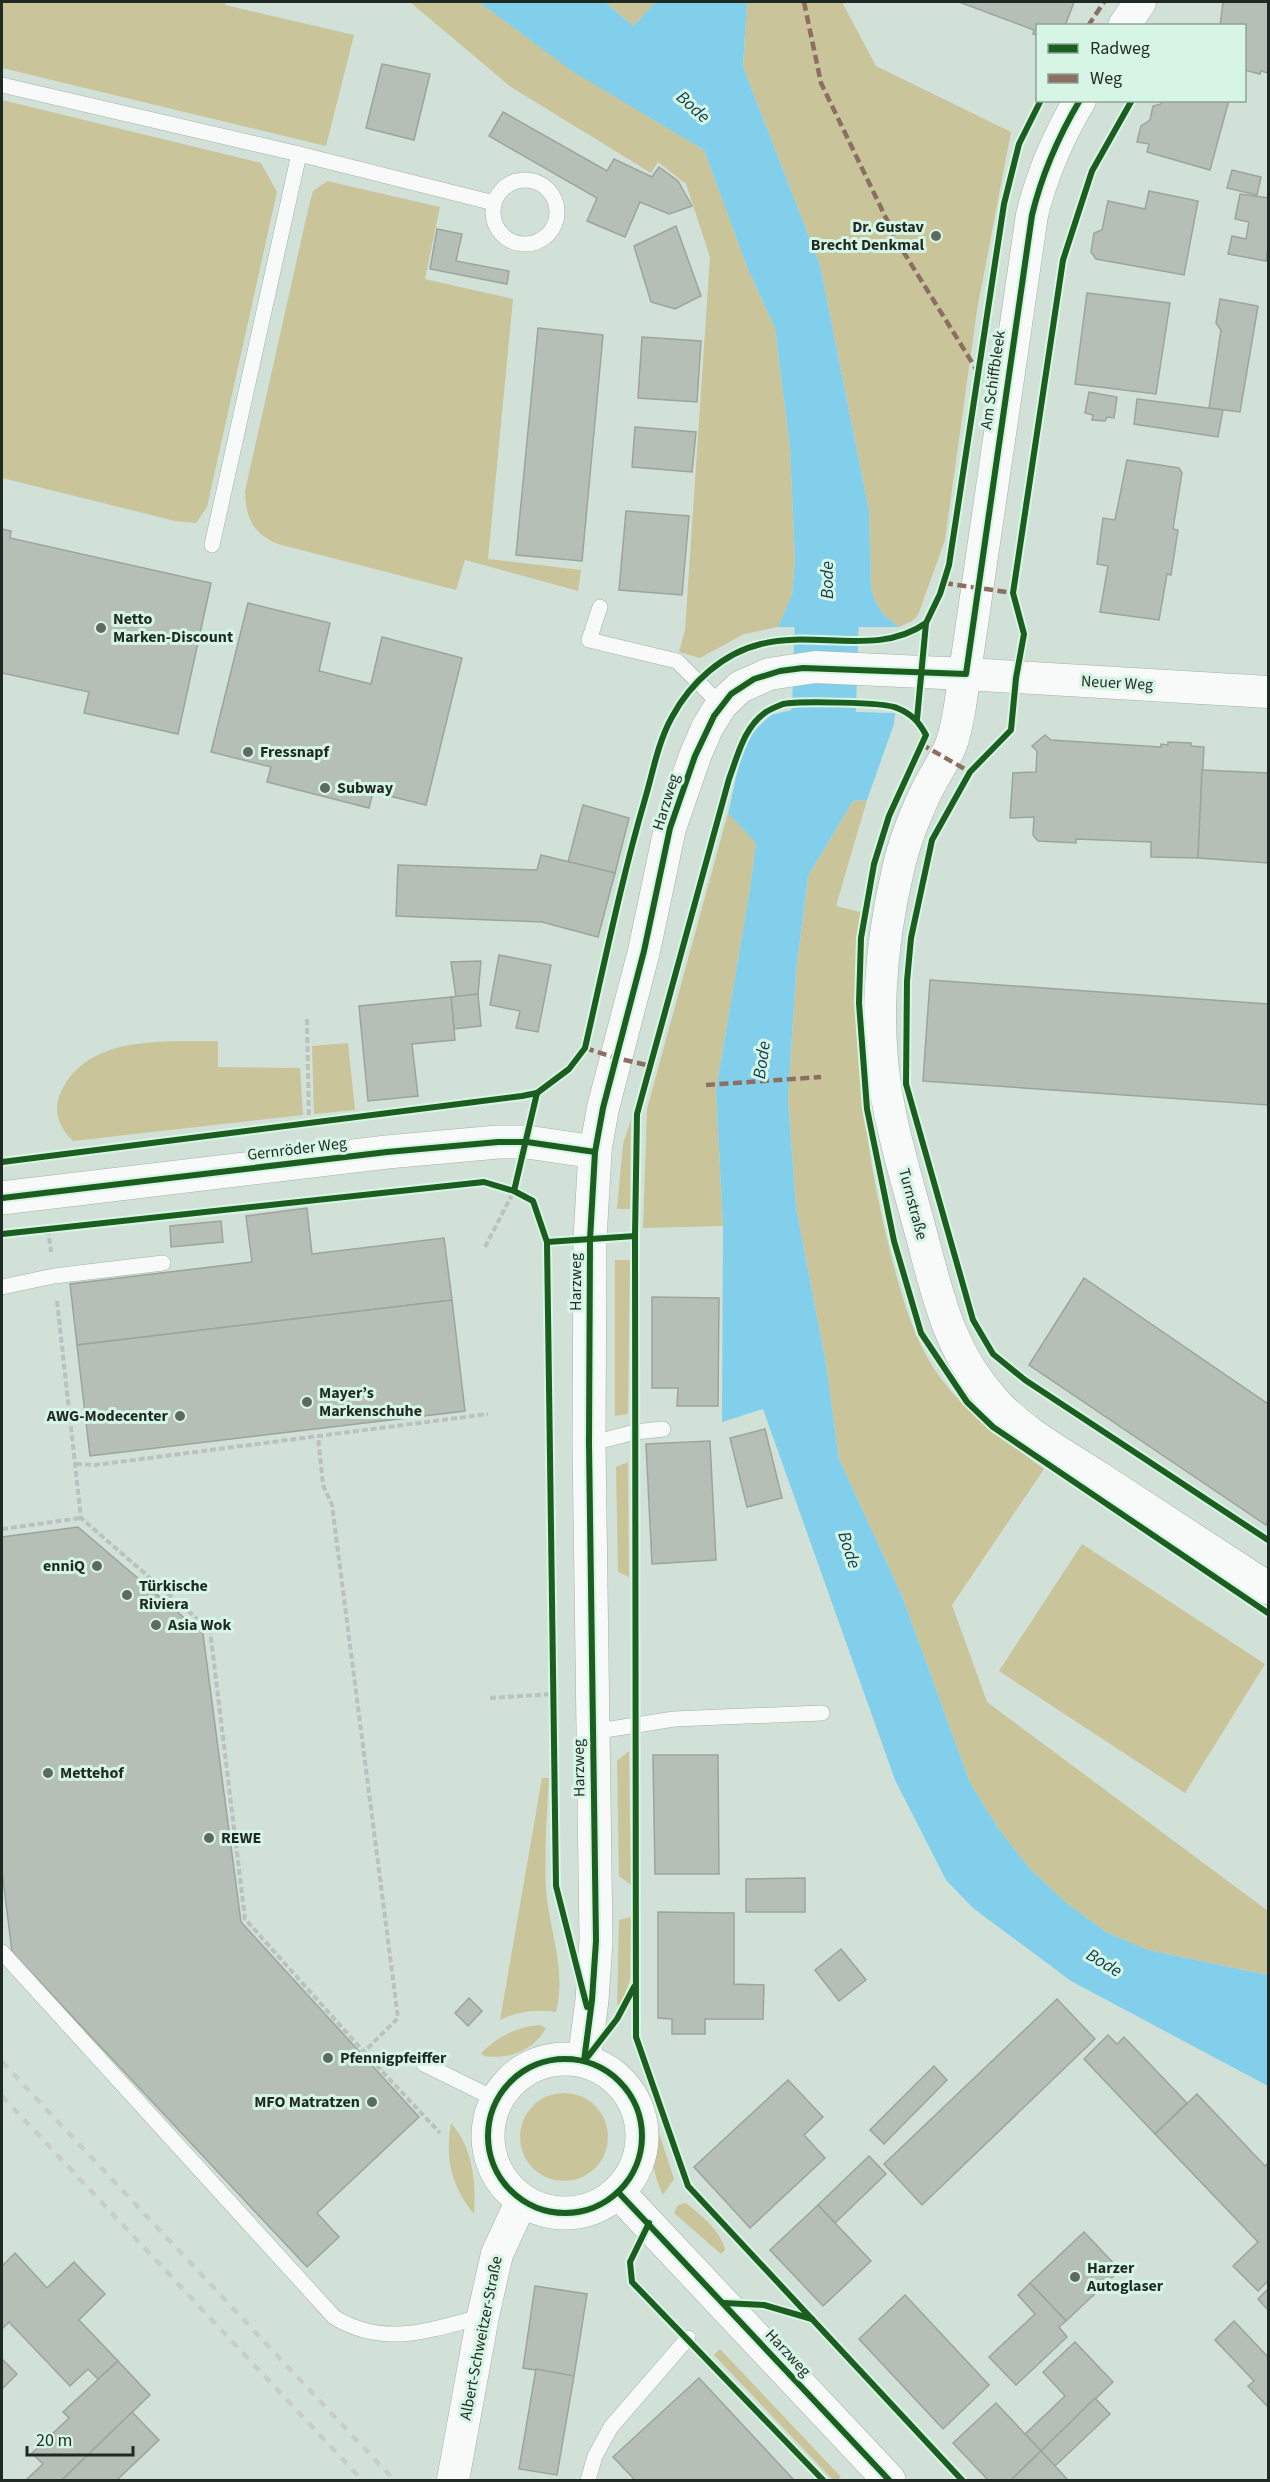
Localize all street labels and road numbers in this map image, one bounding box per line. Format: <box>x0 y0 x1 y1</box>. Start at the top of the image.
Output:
street label: Am Schiffbleek <box>975 329 1011 431</box>
street label: Neuer Weg <box>1080 670 1154 696</box>
street label: Harzweg <box>647 771 685 833</box>
street label: Gernröder Weg <box>246 1132 348 1166</box>
street label: Turnstraße <box>893 1166 933 1242</box>
street label: Harzweg <box>565 1253 587 1311</box>
street label: Harzweg <box>567 1739 591 1797</box>
street label: Albert-Schweitzer-Straße <box>454 2254 508 2422</box>
street label: Harzweg <box>760 2324 816 2382</box>

